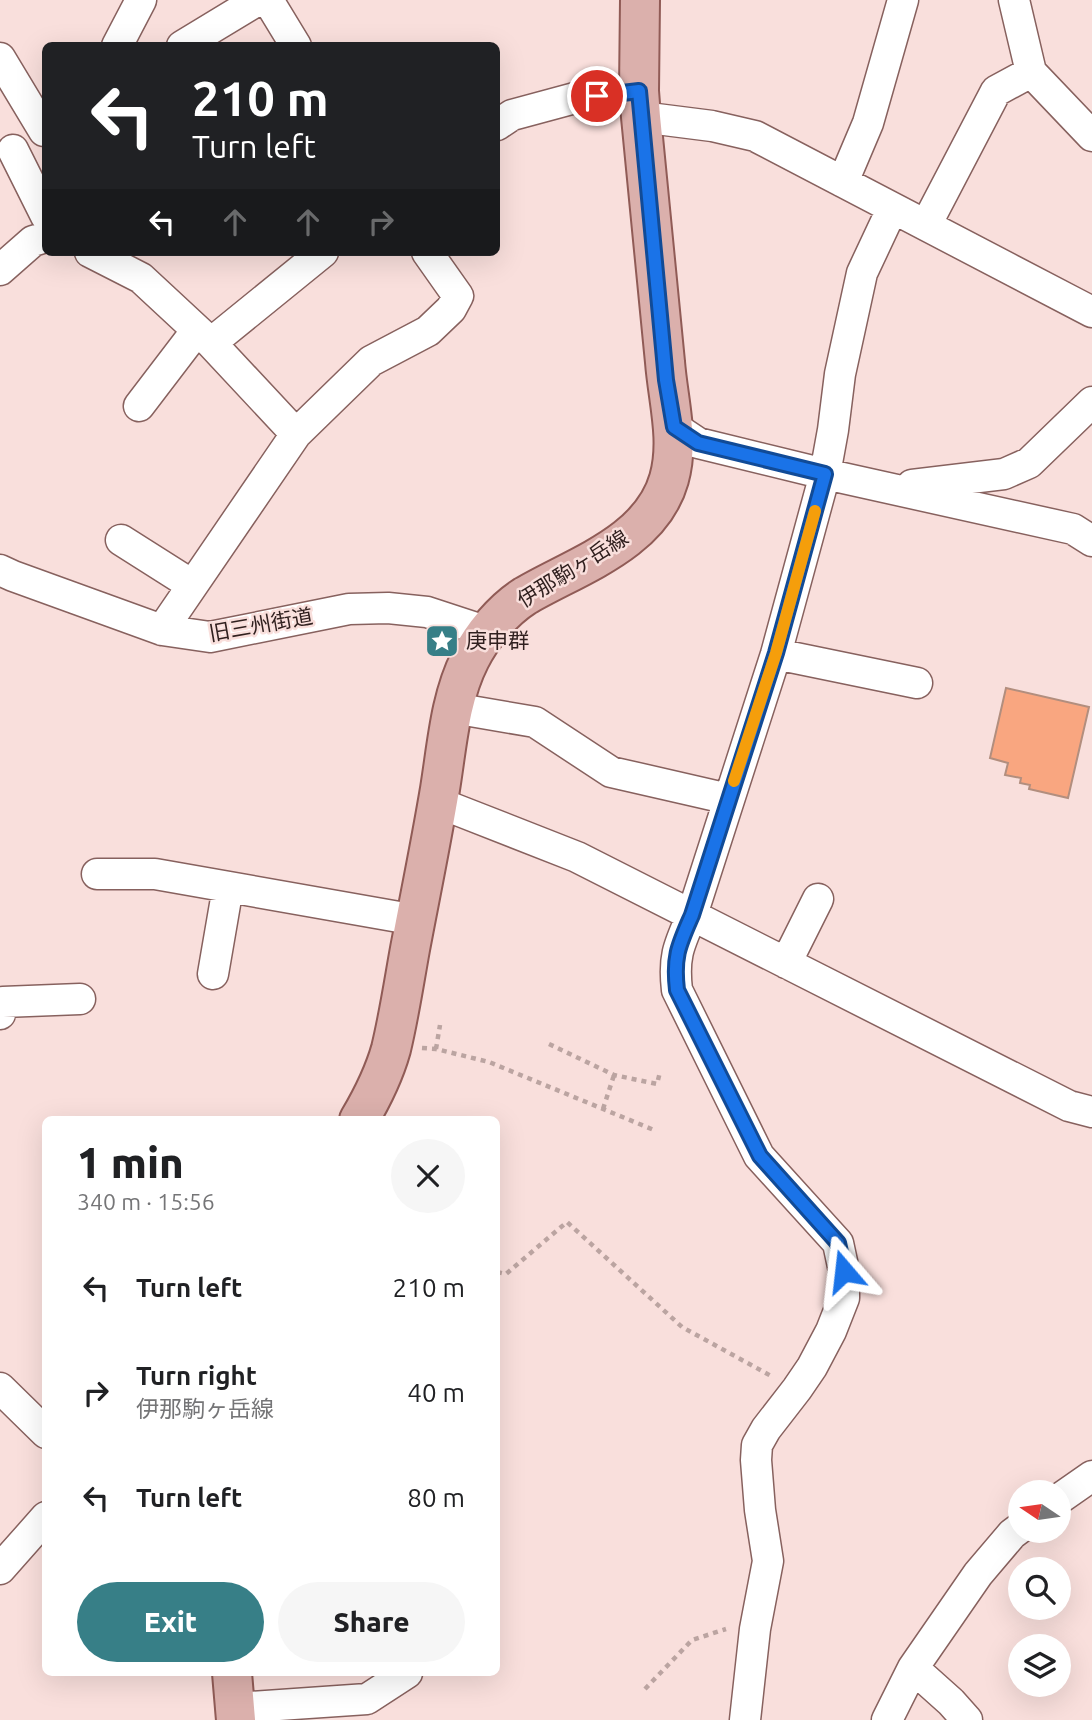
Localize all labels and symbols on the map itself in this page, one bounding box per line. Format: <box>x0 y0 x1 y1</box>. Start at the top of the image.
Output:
pin <box>567 66 627 126</box>
street label: 伊那駒ヶ岳線 <box>513 525 632 612</box>
street label: 旧三州街道 <box>207 603 315 645</box>
place icon: 庚申群 <box>423 622 461 660</box>
place label: 庚申群 <box>466 628 529 652</box>
position arrow <box>807 1234 881 1308</box>
north arrow <box>1008 1480 1071 1544</box>

